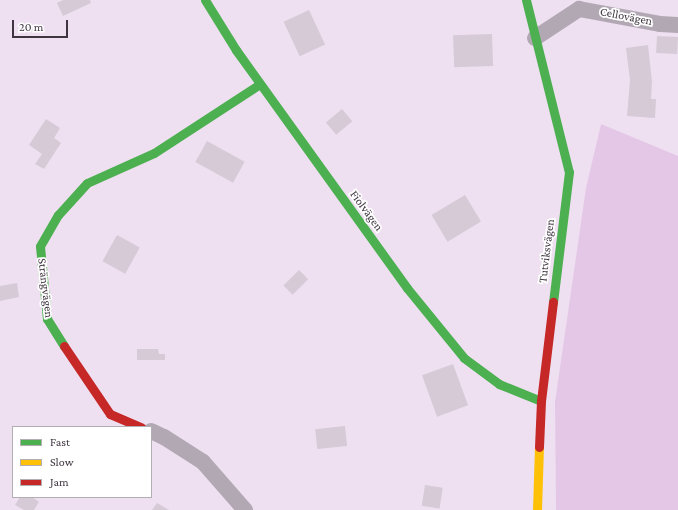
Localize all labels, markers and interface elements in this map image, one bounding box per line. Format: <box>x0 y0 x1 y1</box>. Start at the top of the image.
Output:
street label: Cellovägen <box>599 5 653 29</box>
scale bar <box>14 12 70 38</box>
text: 20 m <box>19 20 43 34</box>
street label: Fiolvägen <box>346 188 386 234</box>
street label: Tutviksvägen <box>536 218 558 284</box>
street label: Strängvägen <box>34 257 56 319</box>
legend <box>12 426 152 498</box>
text: Fast <box>50 435 70 449</box>
text: Slow <box>50 455 74 469</box>
text: Jam <box>50 475 69 489</box>

